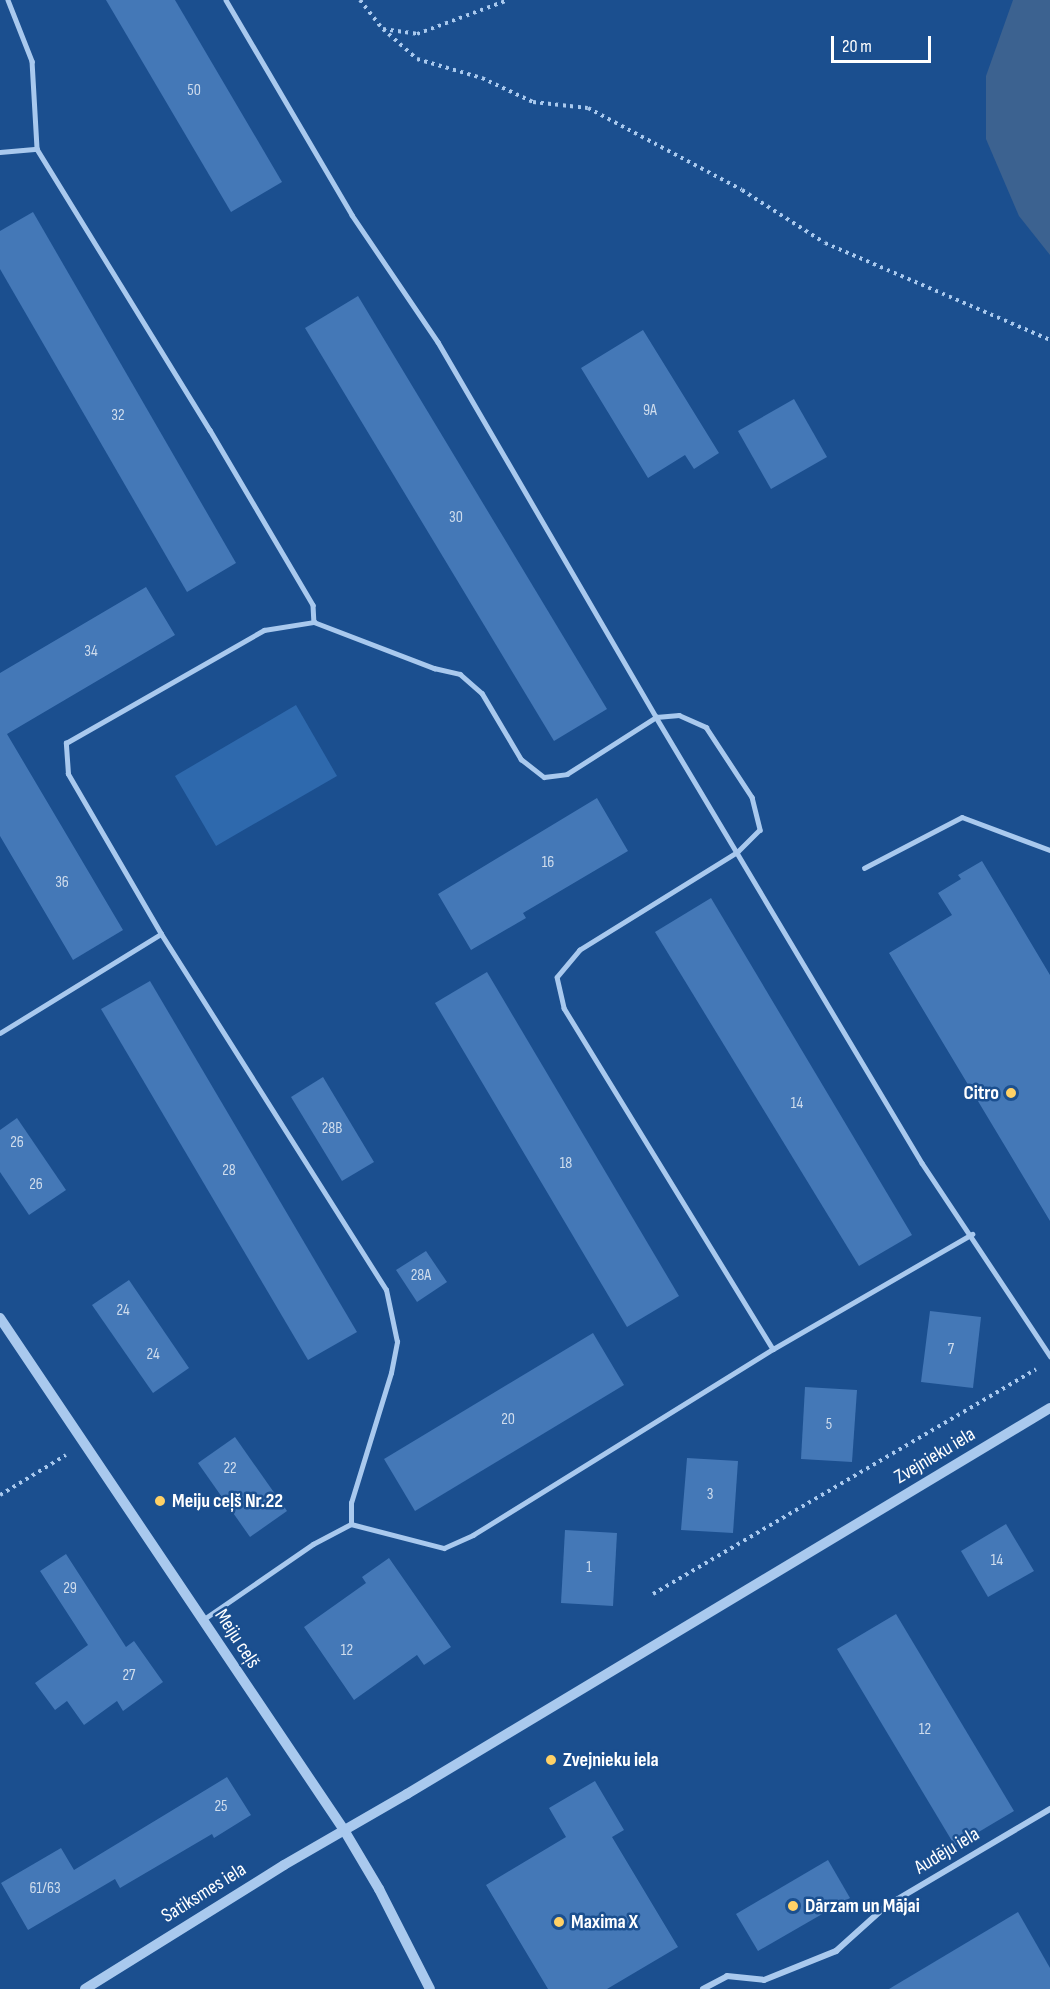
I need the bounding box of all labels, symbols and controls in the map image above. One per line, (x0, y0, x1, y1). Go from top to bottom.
scale bar (834, 24, 934, 62)
text: 20 m (842, 36, 872, 57)
house number: 50 (187, 81, 201, 101)
house number: 9A (643, 401, 657, 421)
house number: 32 (111, 406, 125, 426)
house number: 30 (449, 508, 463, 528)
house number: 34 (84, 642, 98, 662)
house number: 16 (542, 853, 554, 873)
house number: 36 (55, 873, 69, 893)
place label: Citro (963, 1081, 999, 1105)
marker: Citro (1004, 1086, 1018, 1100)
house number: 14 (791, 1094, 803, 1114)
house number: 28B (322, 1119, 342, 1139)
house number: 26 (10, 1133, 24, 1153)
house number: 18 (560, 1154, 572, 1174)
house number: 28 (222, 1161, 236, 1181)
house number: 26 (29, 1175, 43, 1195)
house number: 28A (411, 1266, 431, 1286)
house number: 24 (116, 1301, 130, 1321)
house number: 7 (948, 1340, 954, 1360)
house number: 24 (146, 1345, 160, 1365)
house number: 20 (501, 1410, 515, 1430)
house number: 5 (826, 1415, 832, 1435)
street label: Zvejnieku iela (890, 1423, 980, 1489)
house number: 22 (223, 1459, 237, 1479)
house number: 3 (707, 1485, 713, 1505)
place label: Meiju ceļš Nr.22 (172, 1489, 283, 1513)
marker: Meiju ceļš Nr.22 (153, 1494, 167, 1508)
house number: 14 (991, 1551, 1003, 1571)
house number: 1 (586, 1558, 592, 1578)
house number: 29 (63, 1579, 77, 1599)
street label: Meiju ceļš (209, 1605, 265, 1673)
house number: 12 (341, 1641, 353, 1661)
house number: 27 (122, 1666, 136, 1686)
house number: 12 (919, 1720, 931, 1740)
place label: Zvejnieku iela (563, 1748, 659, 1772)
marker: Zvejnieku iela (544, 1753, 558, 1767)
house number: 25 (214, 1797, 228, 1817)
street label: Audēju iela (910, 1822, 984, 1880)
street label: Satiksmes iela (157, 1858, 251, 1928)
house number: 61/63 (29, 1879, 61, 1899)
place label: Dārzam un Mājai (805, 1894, 920, 1918)
marker: Dārzam un Mājai (786, 1899, 800, 1913)
place label: Maxima X (571, 1910, 638, 1934)
marker: Maxima X (552, 1915, 566, 1929)

